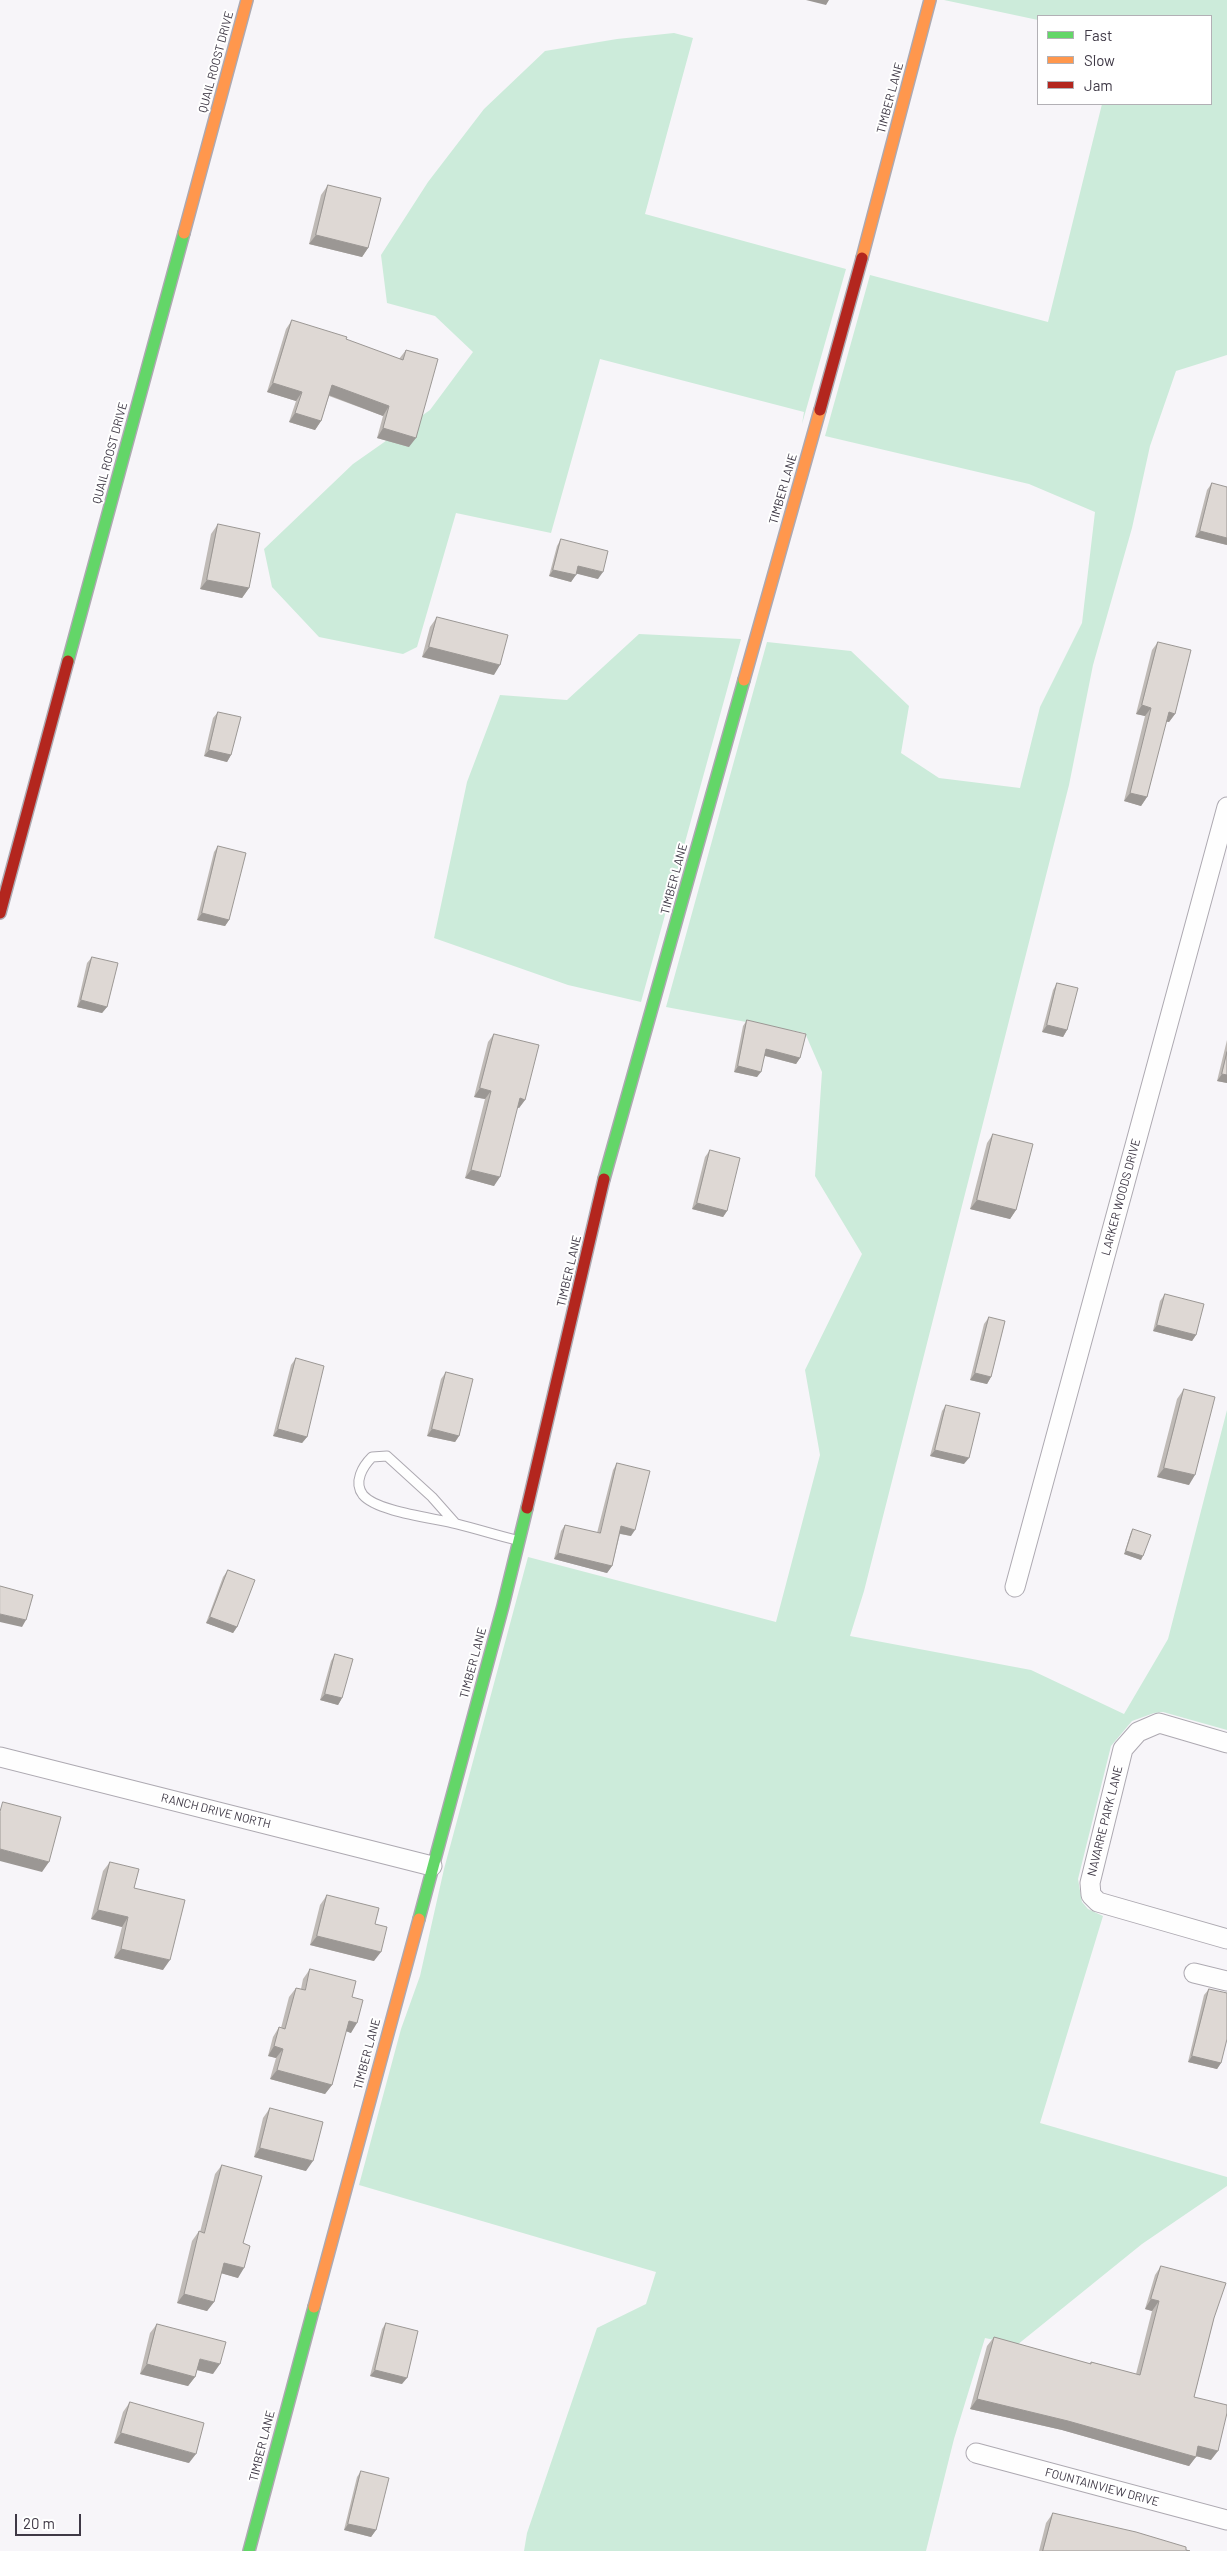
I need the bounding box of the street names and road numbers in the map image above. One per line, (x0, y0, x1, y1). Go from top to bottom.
street label: QUAIL ROOST DRIVE (196, 10, 236, 114)
street label: TIMBER LANE (874, 61, 906, 135)
street label: QUAIL ROOST DRIVE (90, 401, 130, 505)
street label: TIMBER LANE (766, 452, 800, 526)
street label: TIMBER LANE (658, 842, 690, 916)
street label: LARKER WOODS DRIVE (1098, 1137, 1144, 1257)
street label: TIMBER LANE (554, 1234, 584, 1308)
street label: TIMBER LANE (457, 1626, 489, 1700)
street label: NAVARRE PARK LANE (1084, 1764, 1126, 1878)
street label: RANCH DRIVE NORTH (160, 1790, 272, 1832)
street label: TIMBER LANE (351, 2017, 383, 2091)
street label: TIMBER LANE (246, 2409, 278, 2483)
street label: FOUNTAINVIEW DRIVE (1043, 2465, 1161, 2509)

